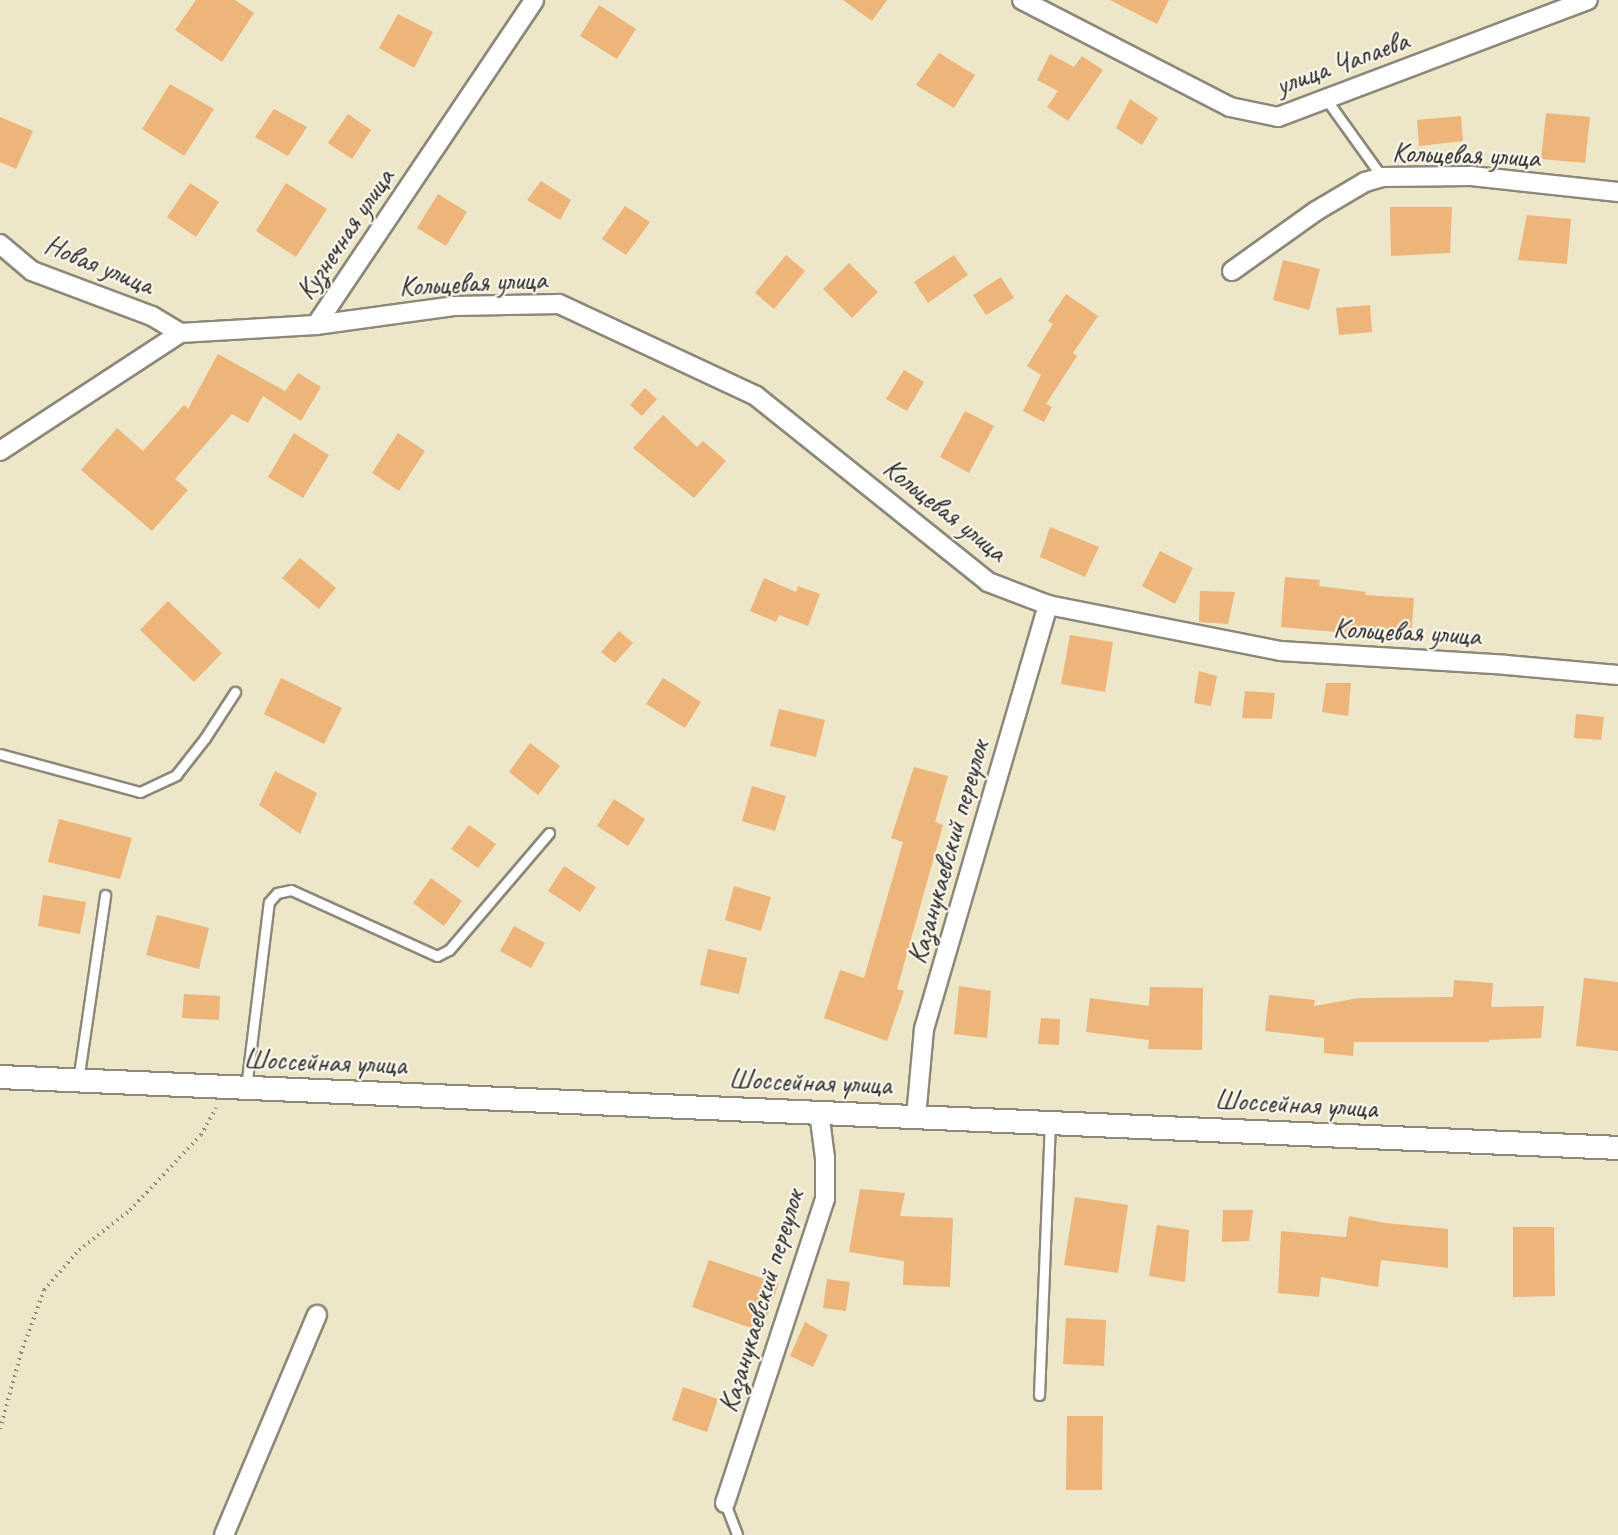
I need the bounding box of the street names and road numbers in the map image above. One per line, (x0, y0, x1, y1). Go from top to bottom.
street label: улица Чапаева (1271, 23, 1413, 103)
street label: Кольцевая улица (1390, 136, 1542, 174)
street label: Кузнечная улица (288, 161, 402, 307)
street label: Новая улица (39, 228, 159, 302)
street label: Кольцевая улица (397, 262, 549, 304)
street label: Кольцевая улица (875, 450, 1015, 570)
street label: Кольцевая улица (1331, 611, 1483, 653)
street label: Казанукаевский переулок (900, 736, 996, 968)
street label: Шоссейная улица (241, 1042, 409, 1082)
street label: Шоссейная улица (726, 1062, 894, 1102)
street label: Шоссейная улица (1212, 1083, 1380, 1125)
street label: Казанукаевский переулок (711, 1186, 811, 1416)

